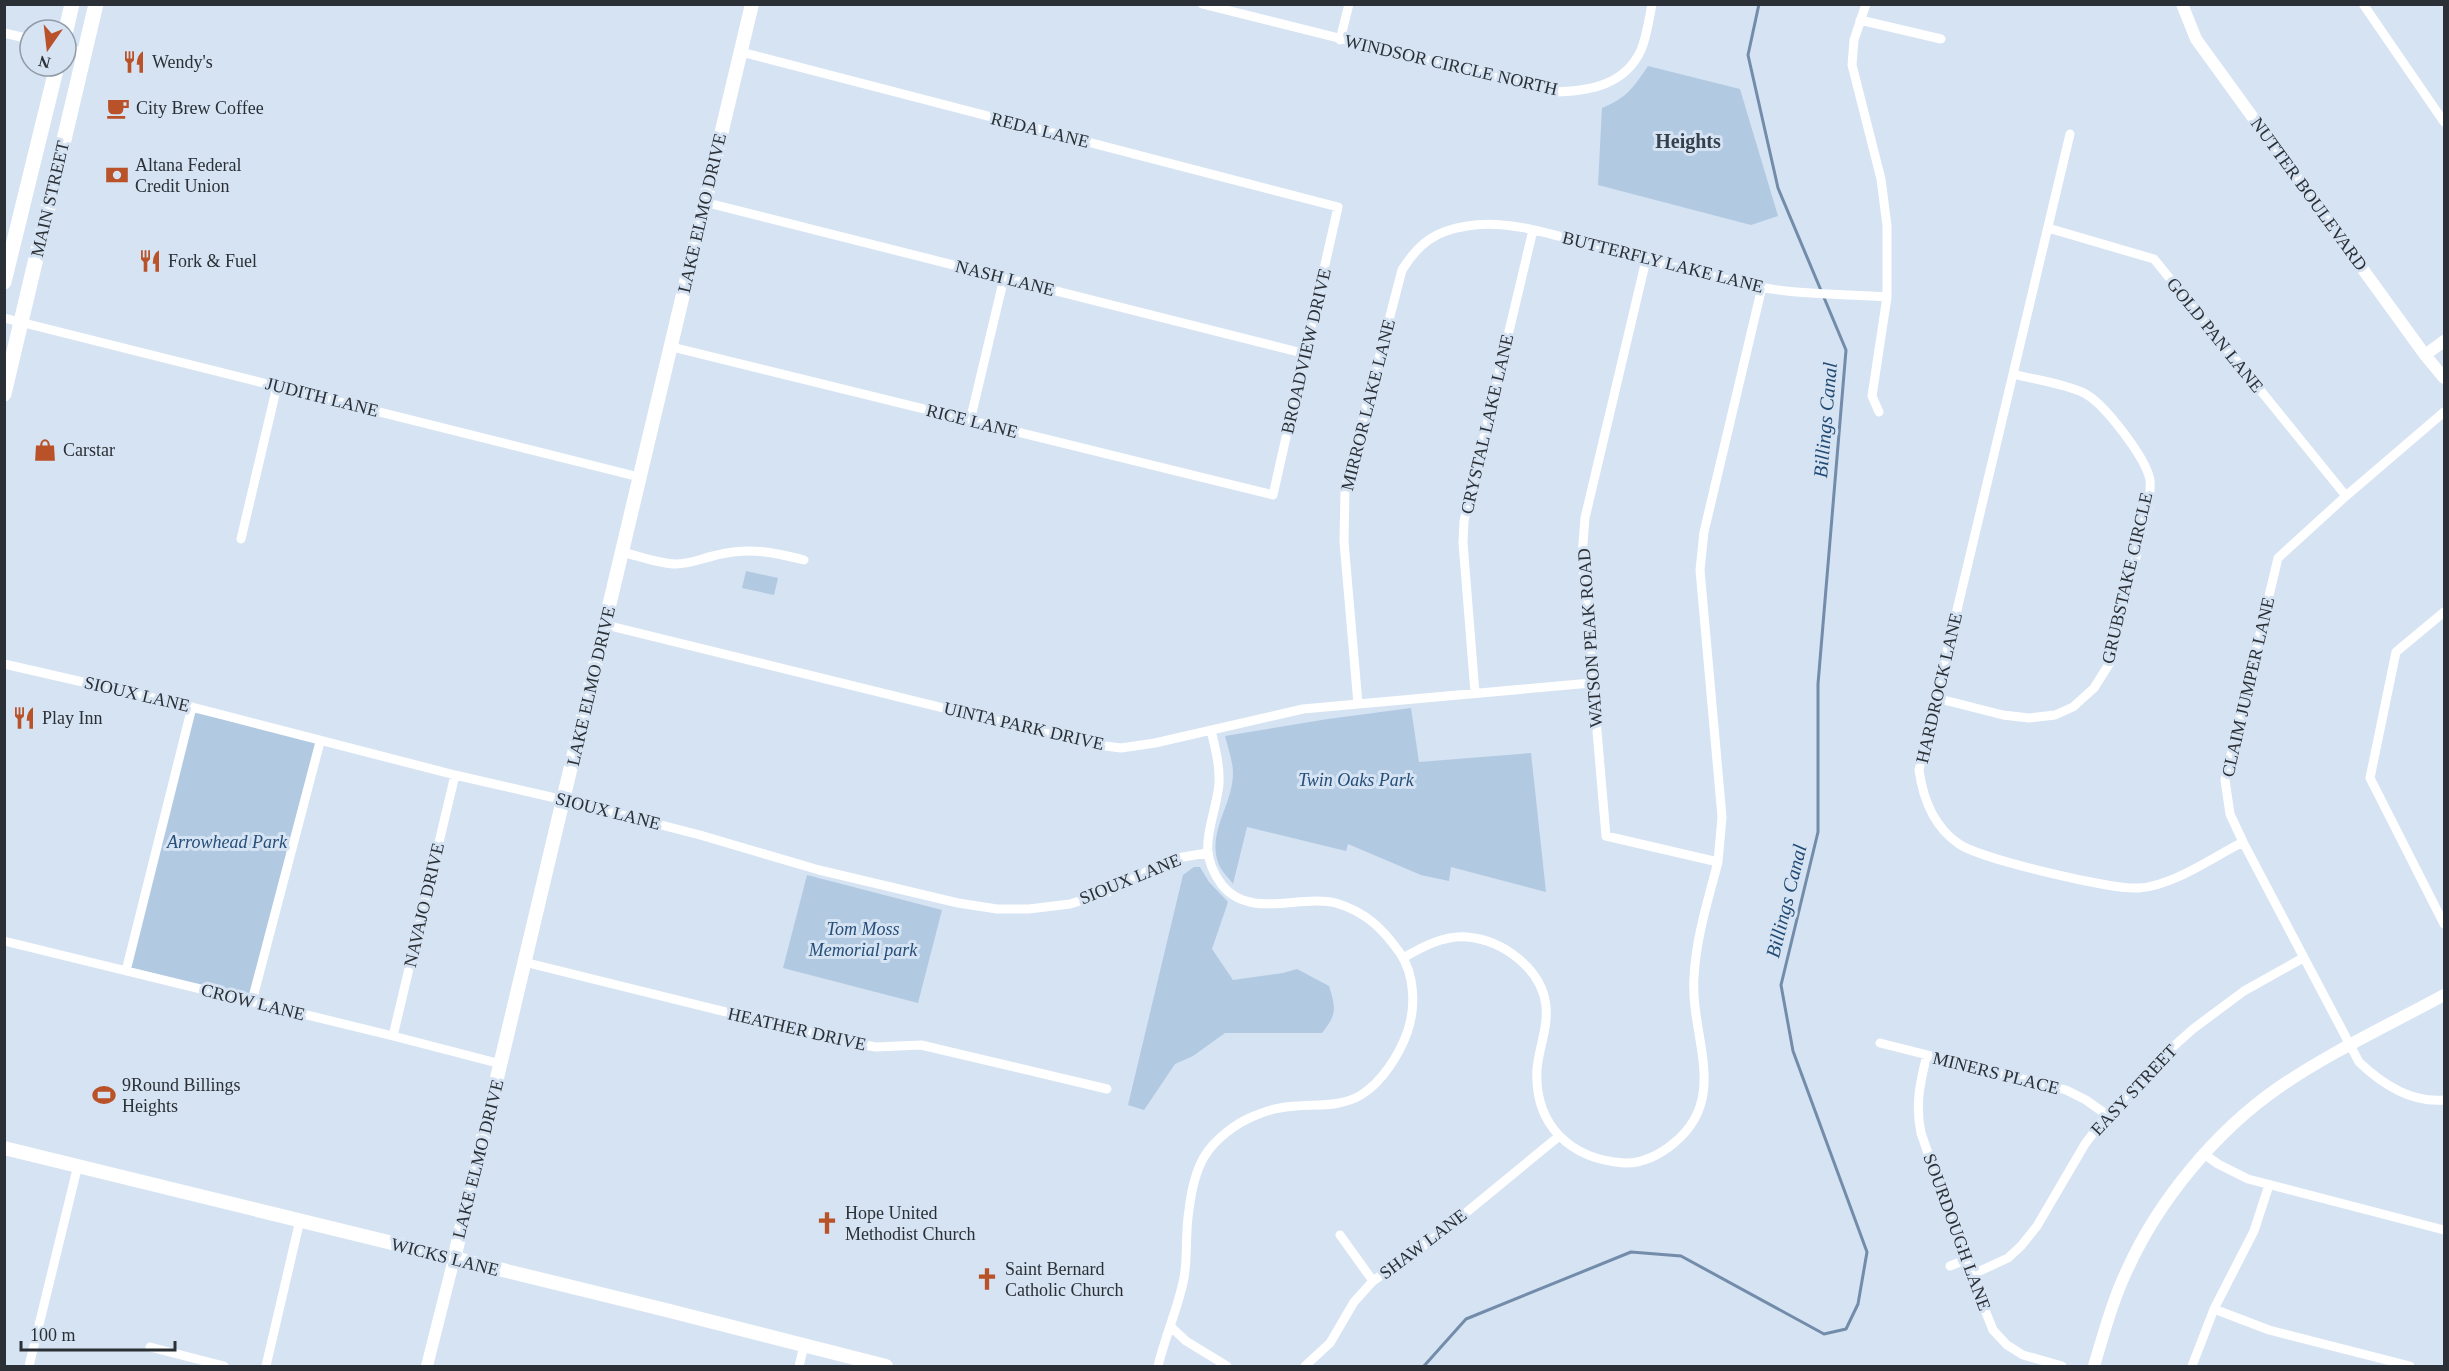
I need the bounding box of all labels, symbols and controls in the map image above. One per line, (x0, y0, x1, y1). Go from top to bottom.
north arrow (18, 18, 78, 78)
street label: WINDSOR CIRCLE NORTH (1343, 31, 1559, 99)
restaurant icon: Wendy's (121, 49, 147, 75)
text: N (36, 52, 52, 72)
place label: Wendy's (152, 52, 213, 72)
cafe icon: City Brew Coffee (105, 95, 131, 121)
place label: City Brew Coffee (136, 98, 264, 118)
street label: REDA LANE (989, 108, 1091, 152)
street label: NUTTER BOULEVARD (2247, 114, 2371, 274)
district label: Heights (1655, 130, 1721, 153)
street label: LAKE ELMO DRIVE (674, 131, 730, 295)
street label: MAIN STREET (27, 139, 73, 259)
place label: Altana Federal Credit Union (135, 155, 241, 196)
bank icon: Altana Federal Credit Union (104, 162, 130, 188)
street label: BUTTERFLY LAKE LANE (1560, 227, 1766, 297)
restaurant icon: Fork & Fuel (137, 248, 163, 274)
place label: Fork & Fuel (168, 251, 257, 271)
street label: NASH LANE (953, 256, 1057, 300)
street label: BROADVIEW DRIVE (1277, 266, 1335, 436)
street label: GOLD PAN LANE (2163, 274, 2267, 396)
street label: MIRROR LAKE LANE (1337, 317, 1399, 493)
street label: CRYSTAL LAKE LANE (1457, 332, 1517, 516)
water label: Billings Canal (1809, 361, 1842, 479)
street label: JUDITH LANE (264, 373, 380, 421)
street label: RICE LANE (924, 400, 1020, 442)
shop icon: Carstar (32, 437, 58, 463)
place label: Carstar (63, 440, 115, 460)
street label: GRUBSTAKE CIRCLE (2098, 490, 2156, 666)
street label: WATSON PEAK ROAD (1574, 548, 1606, 728)
street label: CLAIM JUMPER LANE (2218, 595, 2278, 779)
street label: LAKE ELMO DRIVE (563, 604, 619, 768)
street label: HARDROCK LANE (1912, 611, 1966, 765)
street label: SIOUX LANE (82, 672, 192, 716)
street label: UINTA PARK DRIVE (942, 698, 1106, 754)
restaurant icon: Play Inn (11, 705, 37, 731)
place label: Play Inn (42, 708, 103, 728)
park label: Twin Oaks Park (1298, 770, 1415, 790)
street label: SIOUX LANE (553, 788, 663, 834)
park label: Arrowhead Park (166, 832, 288, 852)
street label: NAVAJO DRIVE (400, 841, 448, 969)
water label: Billings Canal (1761, 842, 1812, 960)
street label: SIOUX LANE (1076, 850, 1184, 908)
park label: Tom Moss Memorial park (808, 919, 918, 960)
street label: CROW LANE (199, 979, 307, 1025)
street label: HEATHER DRIVE (726, 1003, 868, 1055)
street label: EASY STREET (2087, 1040, 2181, 1140)
street label: MINERS PLACE (1931, 1048, 2061, 1098)
place label: 9Round Billings Heights (122, 1075, 241, 1116)
street label: LAKE ELMO DRIVE (449, 1078, 507, 1240)
sports icon: 9Round Billings Heights (91, 1082, 117, 1108)
street label: SOURDOUGH LANE (1919, 1151, 1995, 1313)
place label: Hope United Methodist Church (845, 1203, 976, 1244)
street label: SHAW LANE (1376, 1205, 1470, 1283)
church icon: Hope United Methodist Church (814, 1210, 840, 1236)
street label: WICKS LANE (389, 1234, 501, 1280)
place label: Saint Bernard Catholic Church (1005, 1259, 1123, 1300)
church icon: Saint Bernard Catholic Church (974, 1266, 1000, 1292)
scale bar (21, 1314, 176, 1352)
text: 100 m (30, 1325, 76, 1345)

